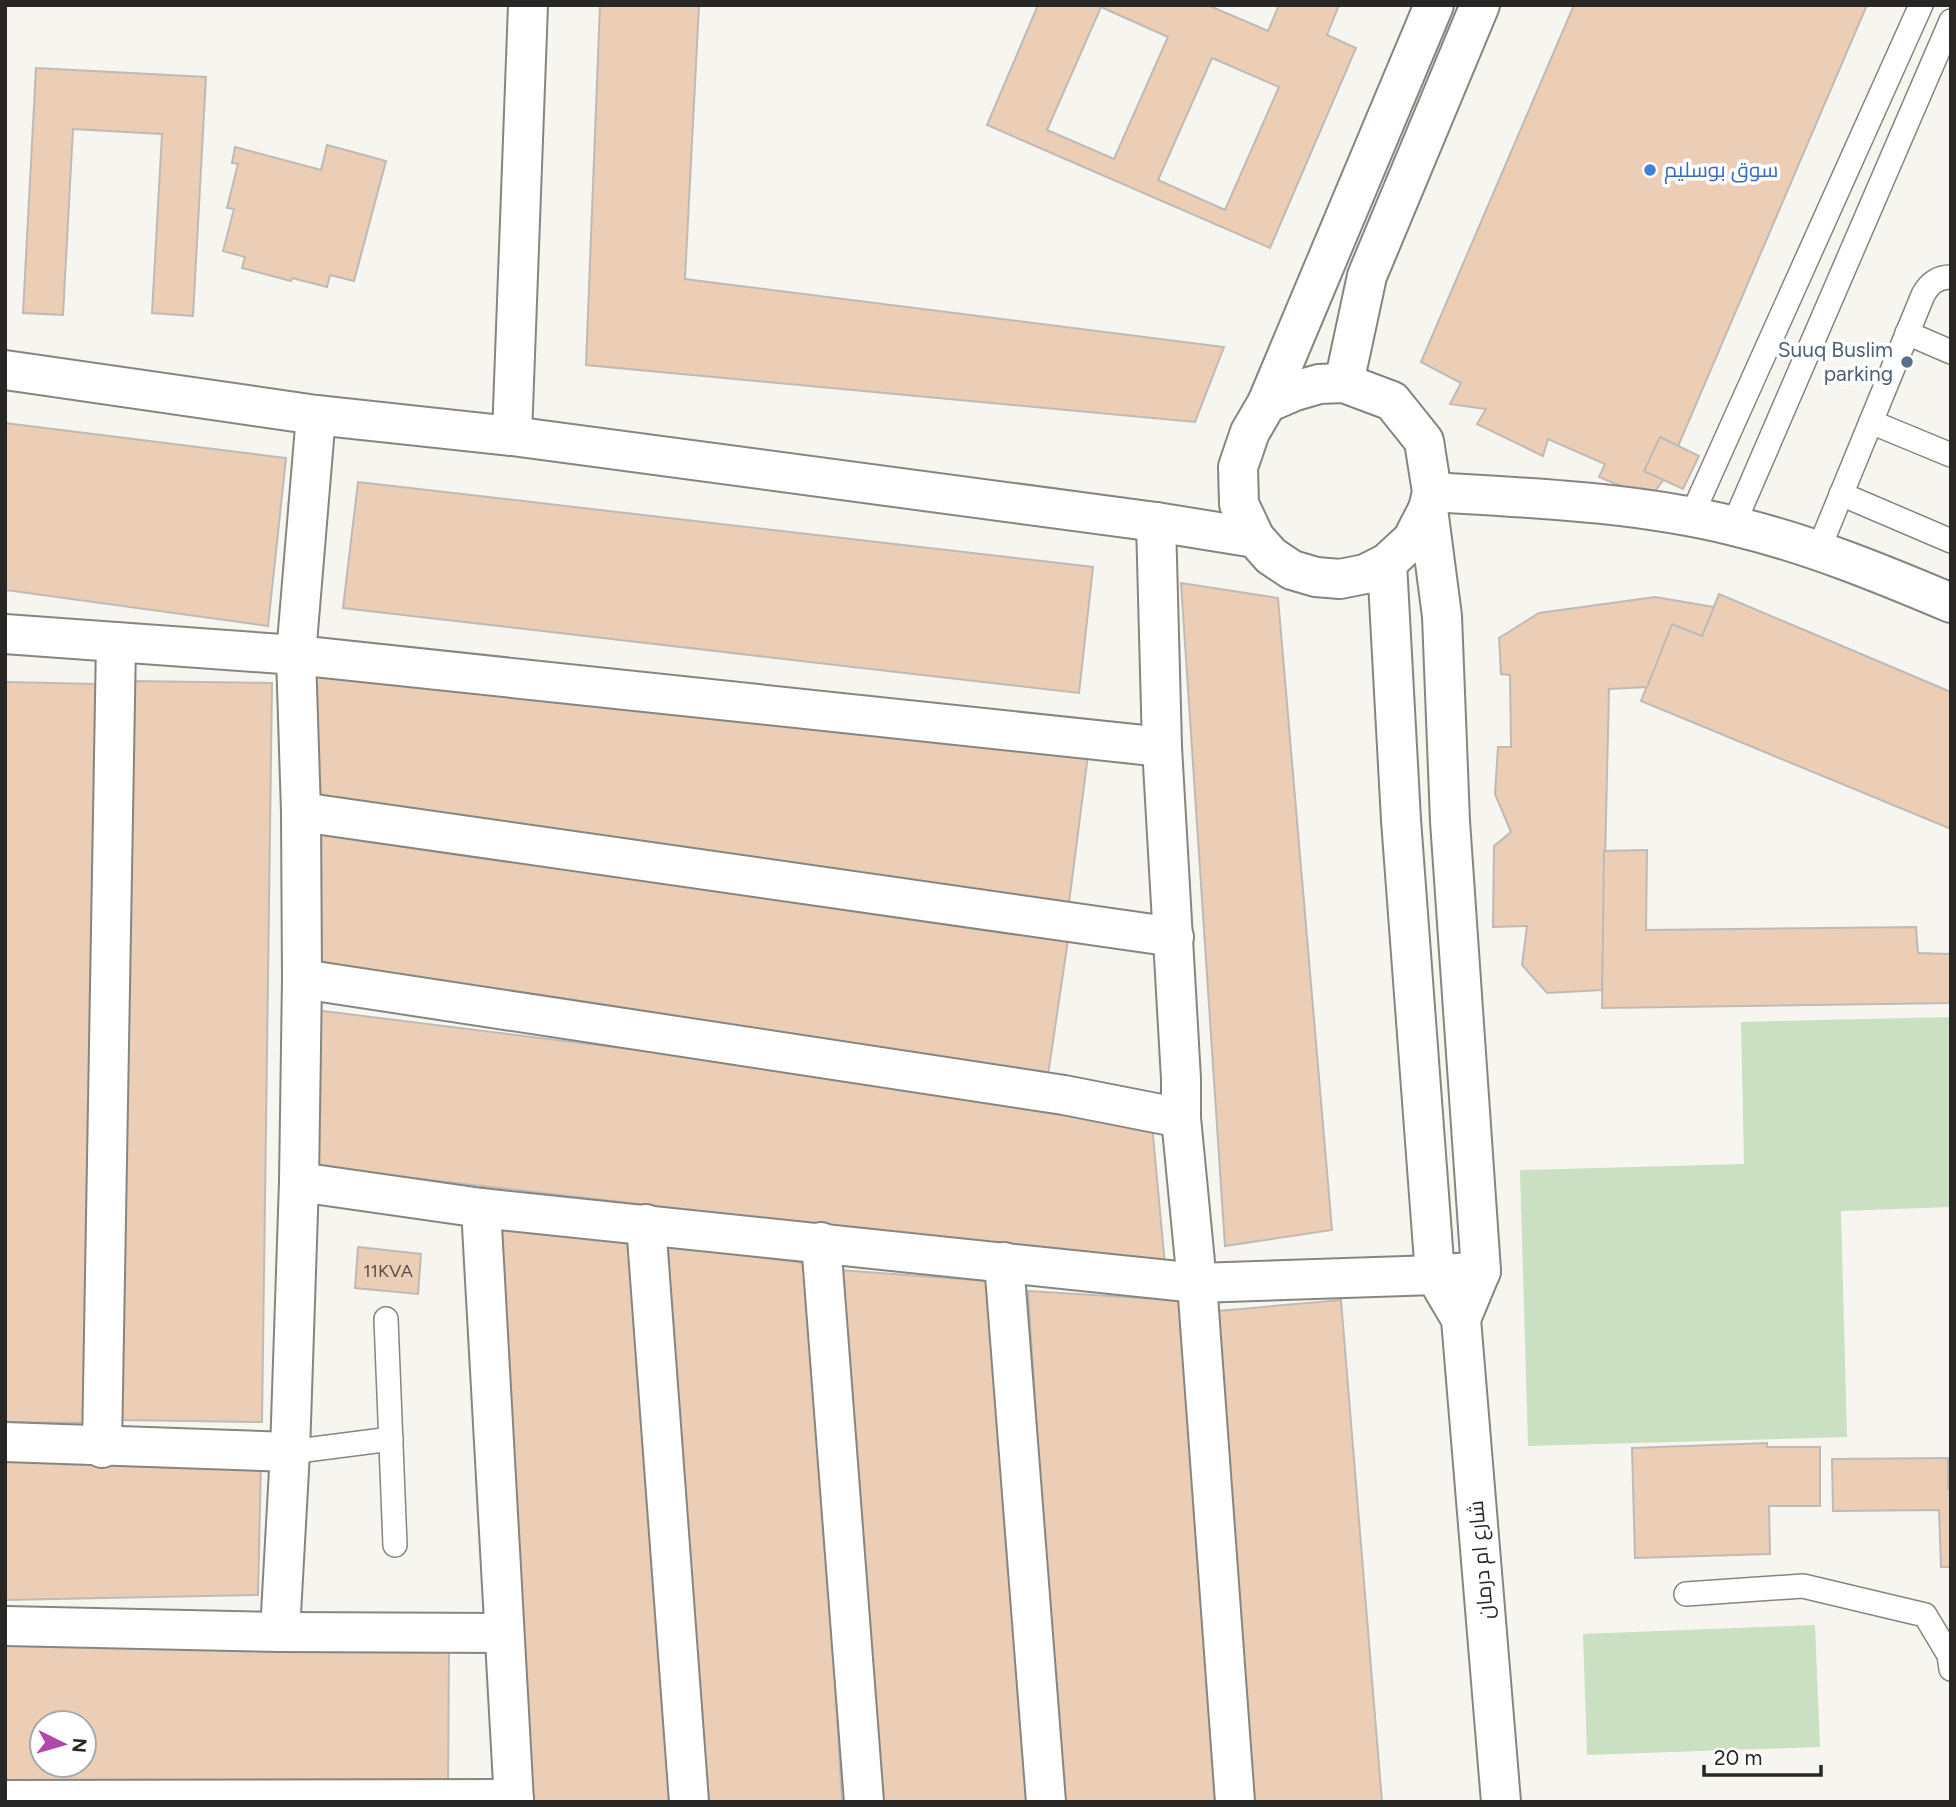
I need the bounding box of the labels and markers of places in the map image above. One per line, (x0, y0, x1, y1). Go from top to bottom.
place label: سوق بوسليم (1664, 157, 1778, 184)
marker: سوق بوسليم (1642, 162, 1658, 178)
place label: Suuq Buslim parking (1778, 337, 1893, 386)
marker: Suuq Buslim parking (1899, 354, 1915, 370)

